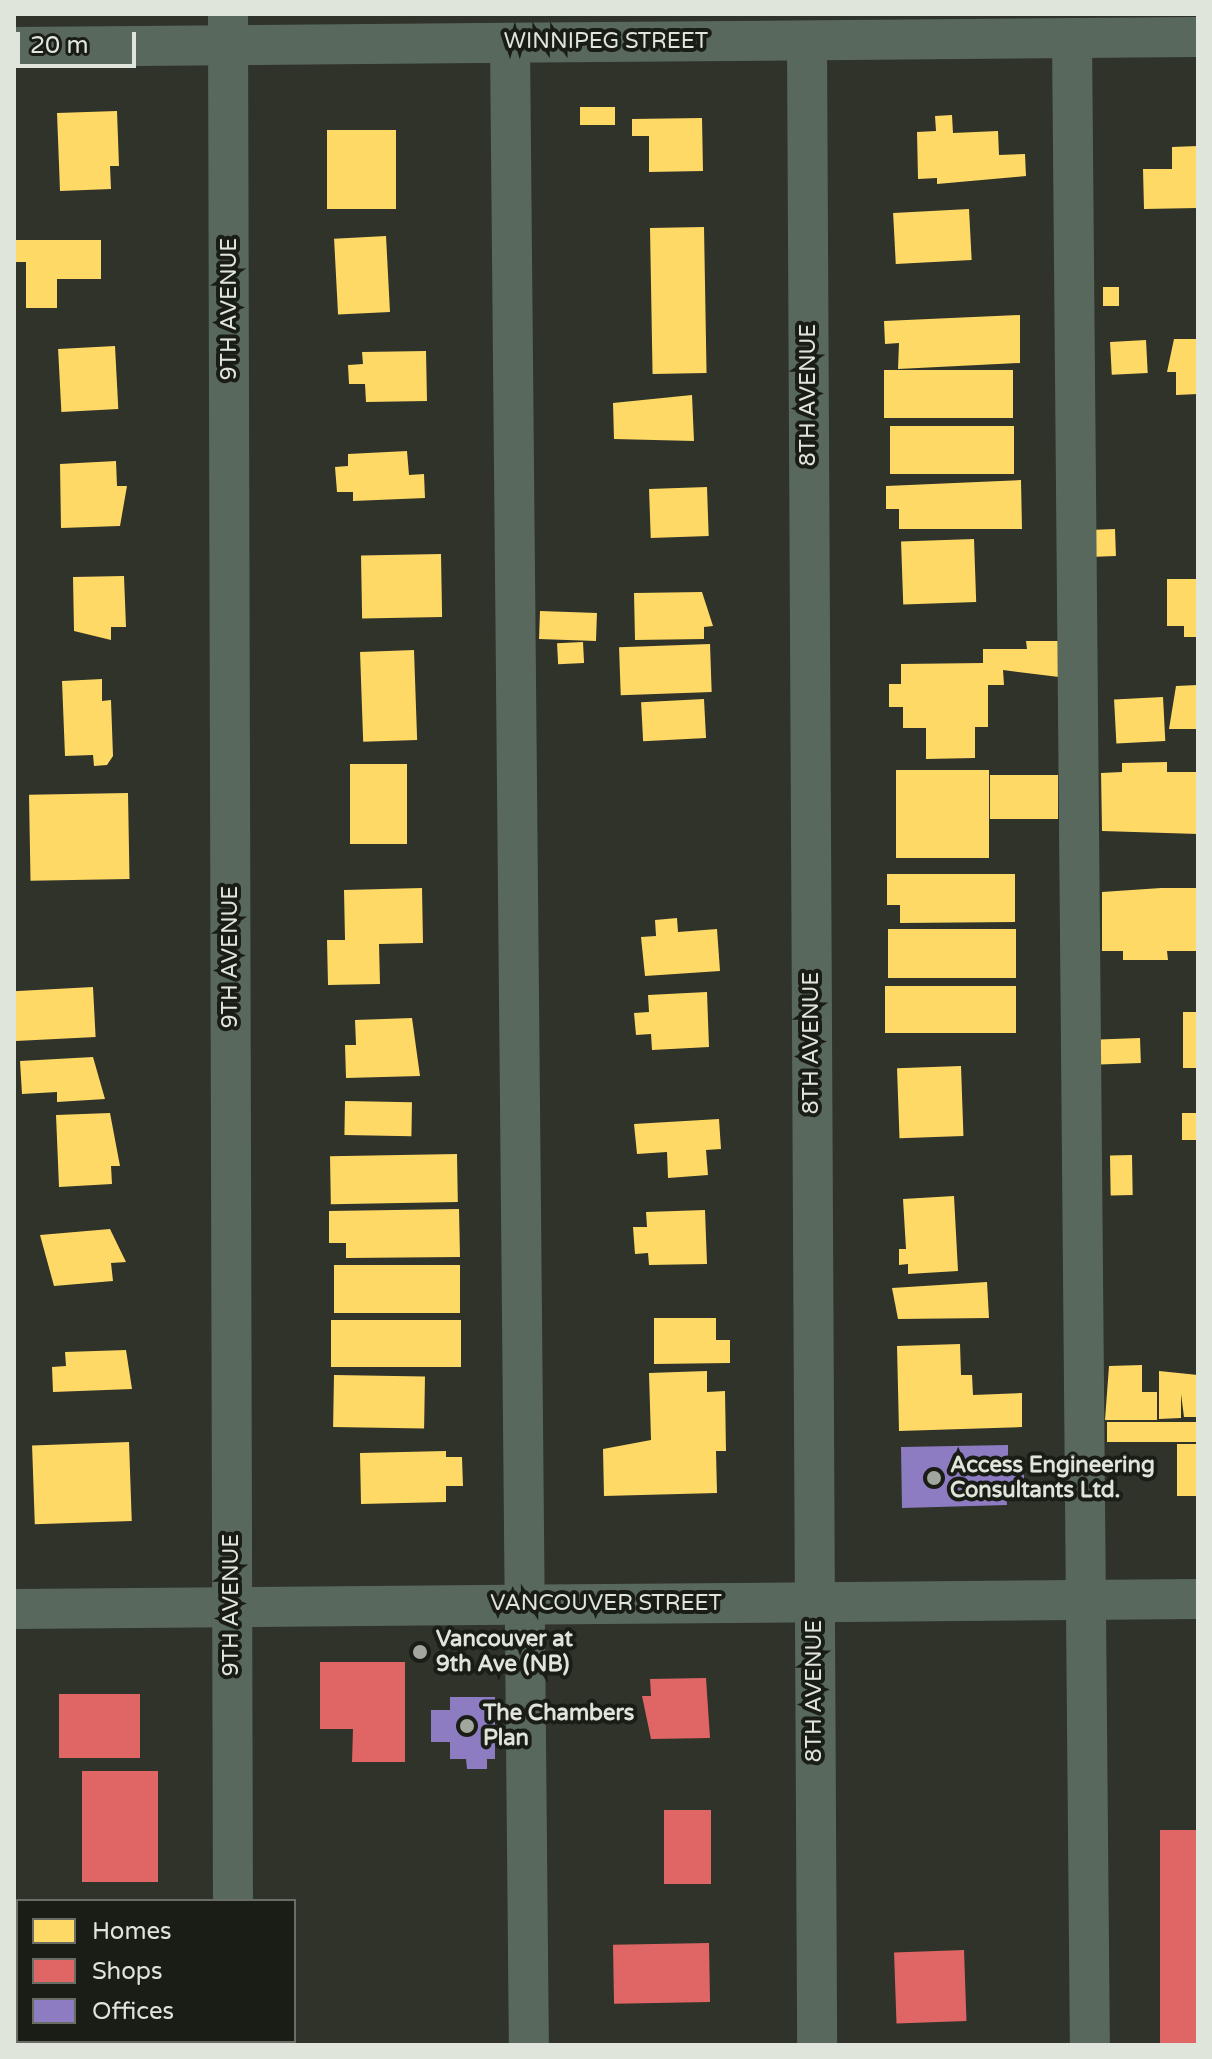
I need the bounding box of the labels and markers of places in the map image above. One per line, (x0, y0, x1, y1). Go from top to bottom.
place label: Access Engineering Consultants Ltd. (950, 1452, 1155, 1504)
marker: Access Engineering Consultants Ltd. (925, 1469, 943, 1487)
place label: Vancouver at 9th Ave (NB) (436, 1626, 573, 1678)
marker: Vancouver at 9th Ave (NB) (411, 1643, 429, 1661)
place label: The Chambers Plan (483, 1700, 634, 1752)
marker: The Chambers Plan (458, 1717, 476, 1735)

